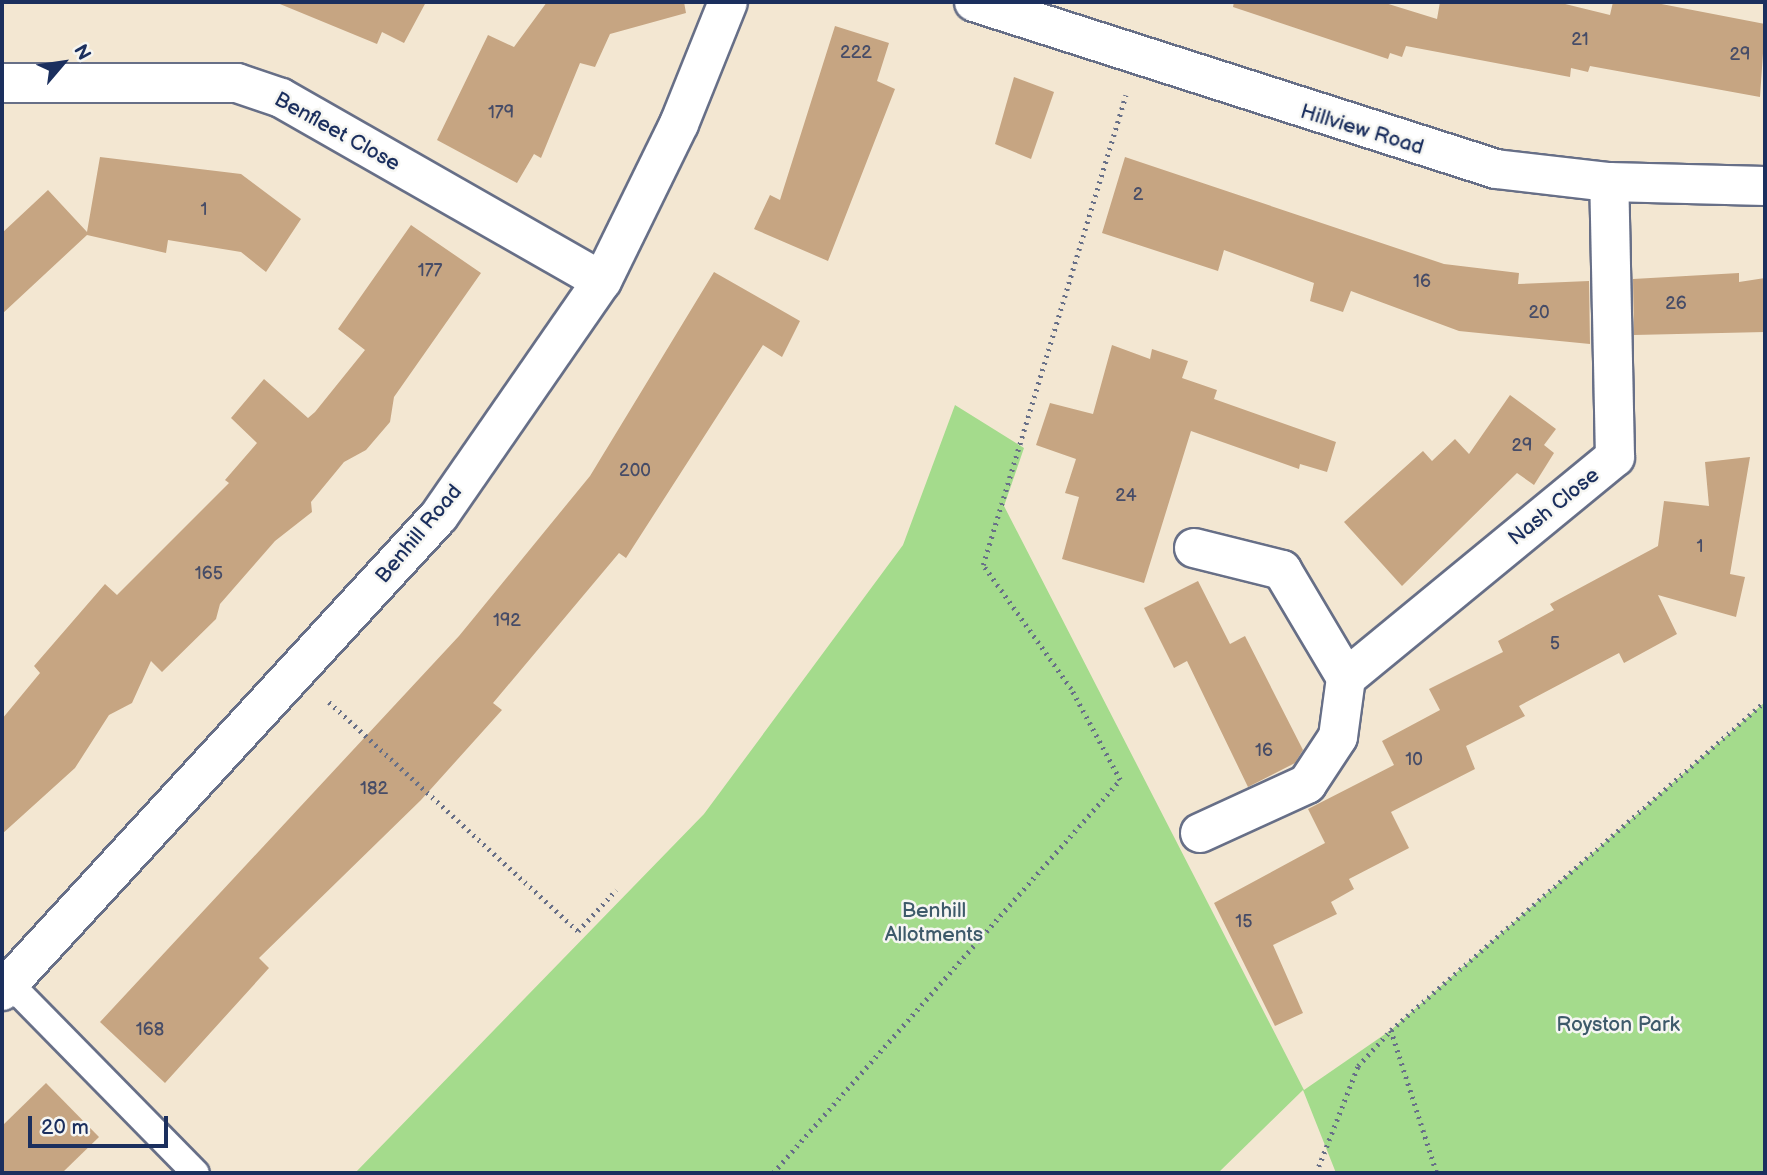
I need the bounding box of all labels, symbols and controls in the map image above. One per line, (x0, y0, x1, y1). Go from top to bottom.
north arrow (28, 28, 98, 98)
house number: 21 (1571, 29, 1589, 51)
text: N (68, 41, 95, 64)
house number: 222 (840, 42, 872, 64)
house number: 29 (1729, 44, 1751, 66)
street label: Benfleet Close (270, 87, 404, 177)
street label: Hillview Road (1297, 99, 1427, 161)
house number: 179 (488, 102, 514, 124)
house number: 2 (1133, 184, 1143, 206)
house number: 1 (201, 199, 207, 221)
house number: 177 (418, 260, 442, 282)
house number: 16 (1413, 271, 1431, 293)
house number: 26 (1665, 293, 1687, 315)
house number: 20 (1528, 302, 1550, 324)
house number: 29 (1511, 435, 1533, 457)
house number: 200 (619, 460, 651, 482)
street label: Nash Close (1503, 463, 1605, 551)
street label: Benhill Road (370, 480, 468, 588)
house number: 24 (1115, 485, 1137, 507)
house number: 1 (1697, 536, 1703, 558)
house number: 165 (195, 563, 223, 585)
house number: 192 (493, 610, 521, 632)
house number: 5 (1550, 633, 1560, 655)
house number: 16 (1255, 740, 1273, 762)
house number: 10 (1405, 749, 1423, 771)
house number: 182 (360, 778, 388, 800)
park label: Benhill Allotments (885, 898, 983, 948)
house number: 15 (1235, 911, 1253, 933)
park label: Royston Park (1556, 1012, 1680, 1038)
house number: 168 (136, 1019, 164, 1041)
scale bar (32, 1102, 172, 1146)
text: 20 m (41, 1115, 89, 1140)

